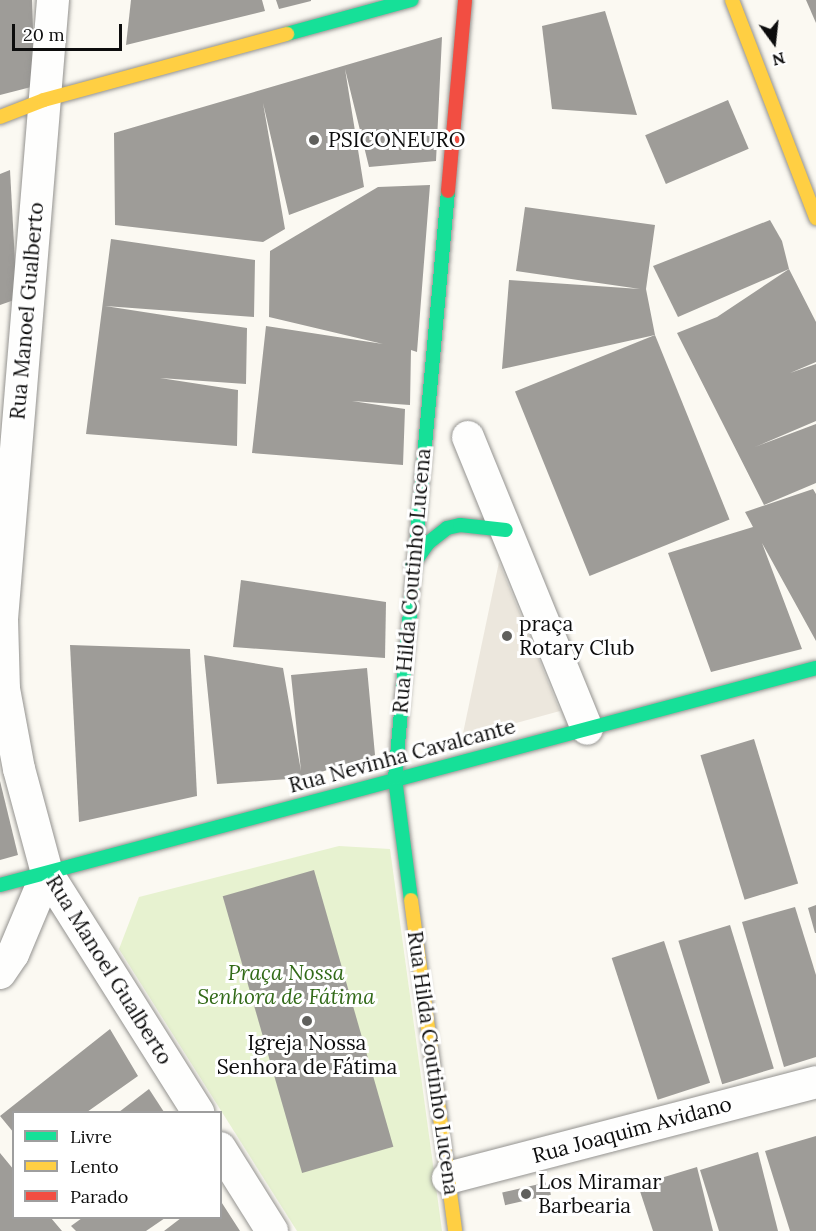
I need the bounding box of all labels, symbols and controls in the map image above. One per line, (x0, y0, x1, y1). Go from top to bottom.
scale bar (15, 12, 124, 50)
north arrow (744, 12, 804, 72)
text: 20 m (23, 23, 65, 46)
text: N (770, 48, 787, 71)
place label: PSICONEURO (328, 127, 465, 153)
marker: PSICONEURO (305, 131, 323, 149)
street label: Rua Manoel Gualberto (5, 201, 49, 421)
street label: Rua Hilda Coutinho Lucena (388, 447, 436, 715)
place label: praça Rotary Club (519, 611, 634, 661)
marker: praça Rotary Club (500, 629, 514, 643)
street label: Rua Nevinha Cavalcante (286, 714, 518, 798)
street label: Rua Manoel Gualberto (41, 871, 177, 1069)
street label: Rua Hilda Coutinho Lucena (402, 929, 464, 1197)
park label: Praça Nossa Senhora de Fátima (197, 960, 375, 1010)
marker: Igreja Nossa Senhora de Fátima (300, 1014, 314, 1028)
place label: Igreja Nossa Senhora de Fátima (217, 1030, 397, 1080)
street label: Rua Joaquim Avidano (530, 1091, 734, 1169)
legend (12, 1111, 222, 1219)
text: Livre (70, 1125, 112, 1148)
text: Lento (70, 1155, 118, 1178)
place label: Los Miramar Barbearia (538, 1169, 661, 1219)
text: Parado (70, 1185, 128, 1208)
marker: Los Miramar Barbearia (519, 1187, 533, 1201)

